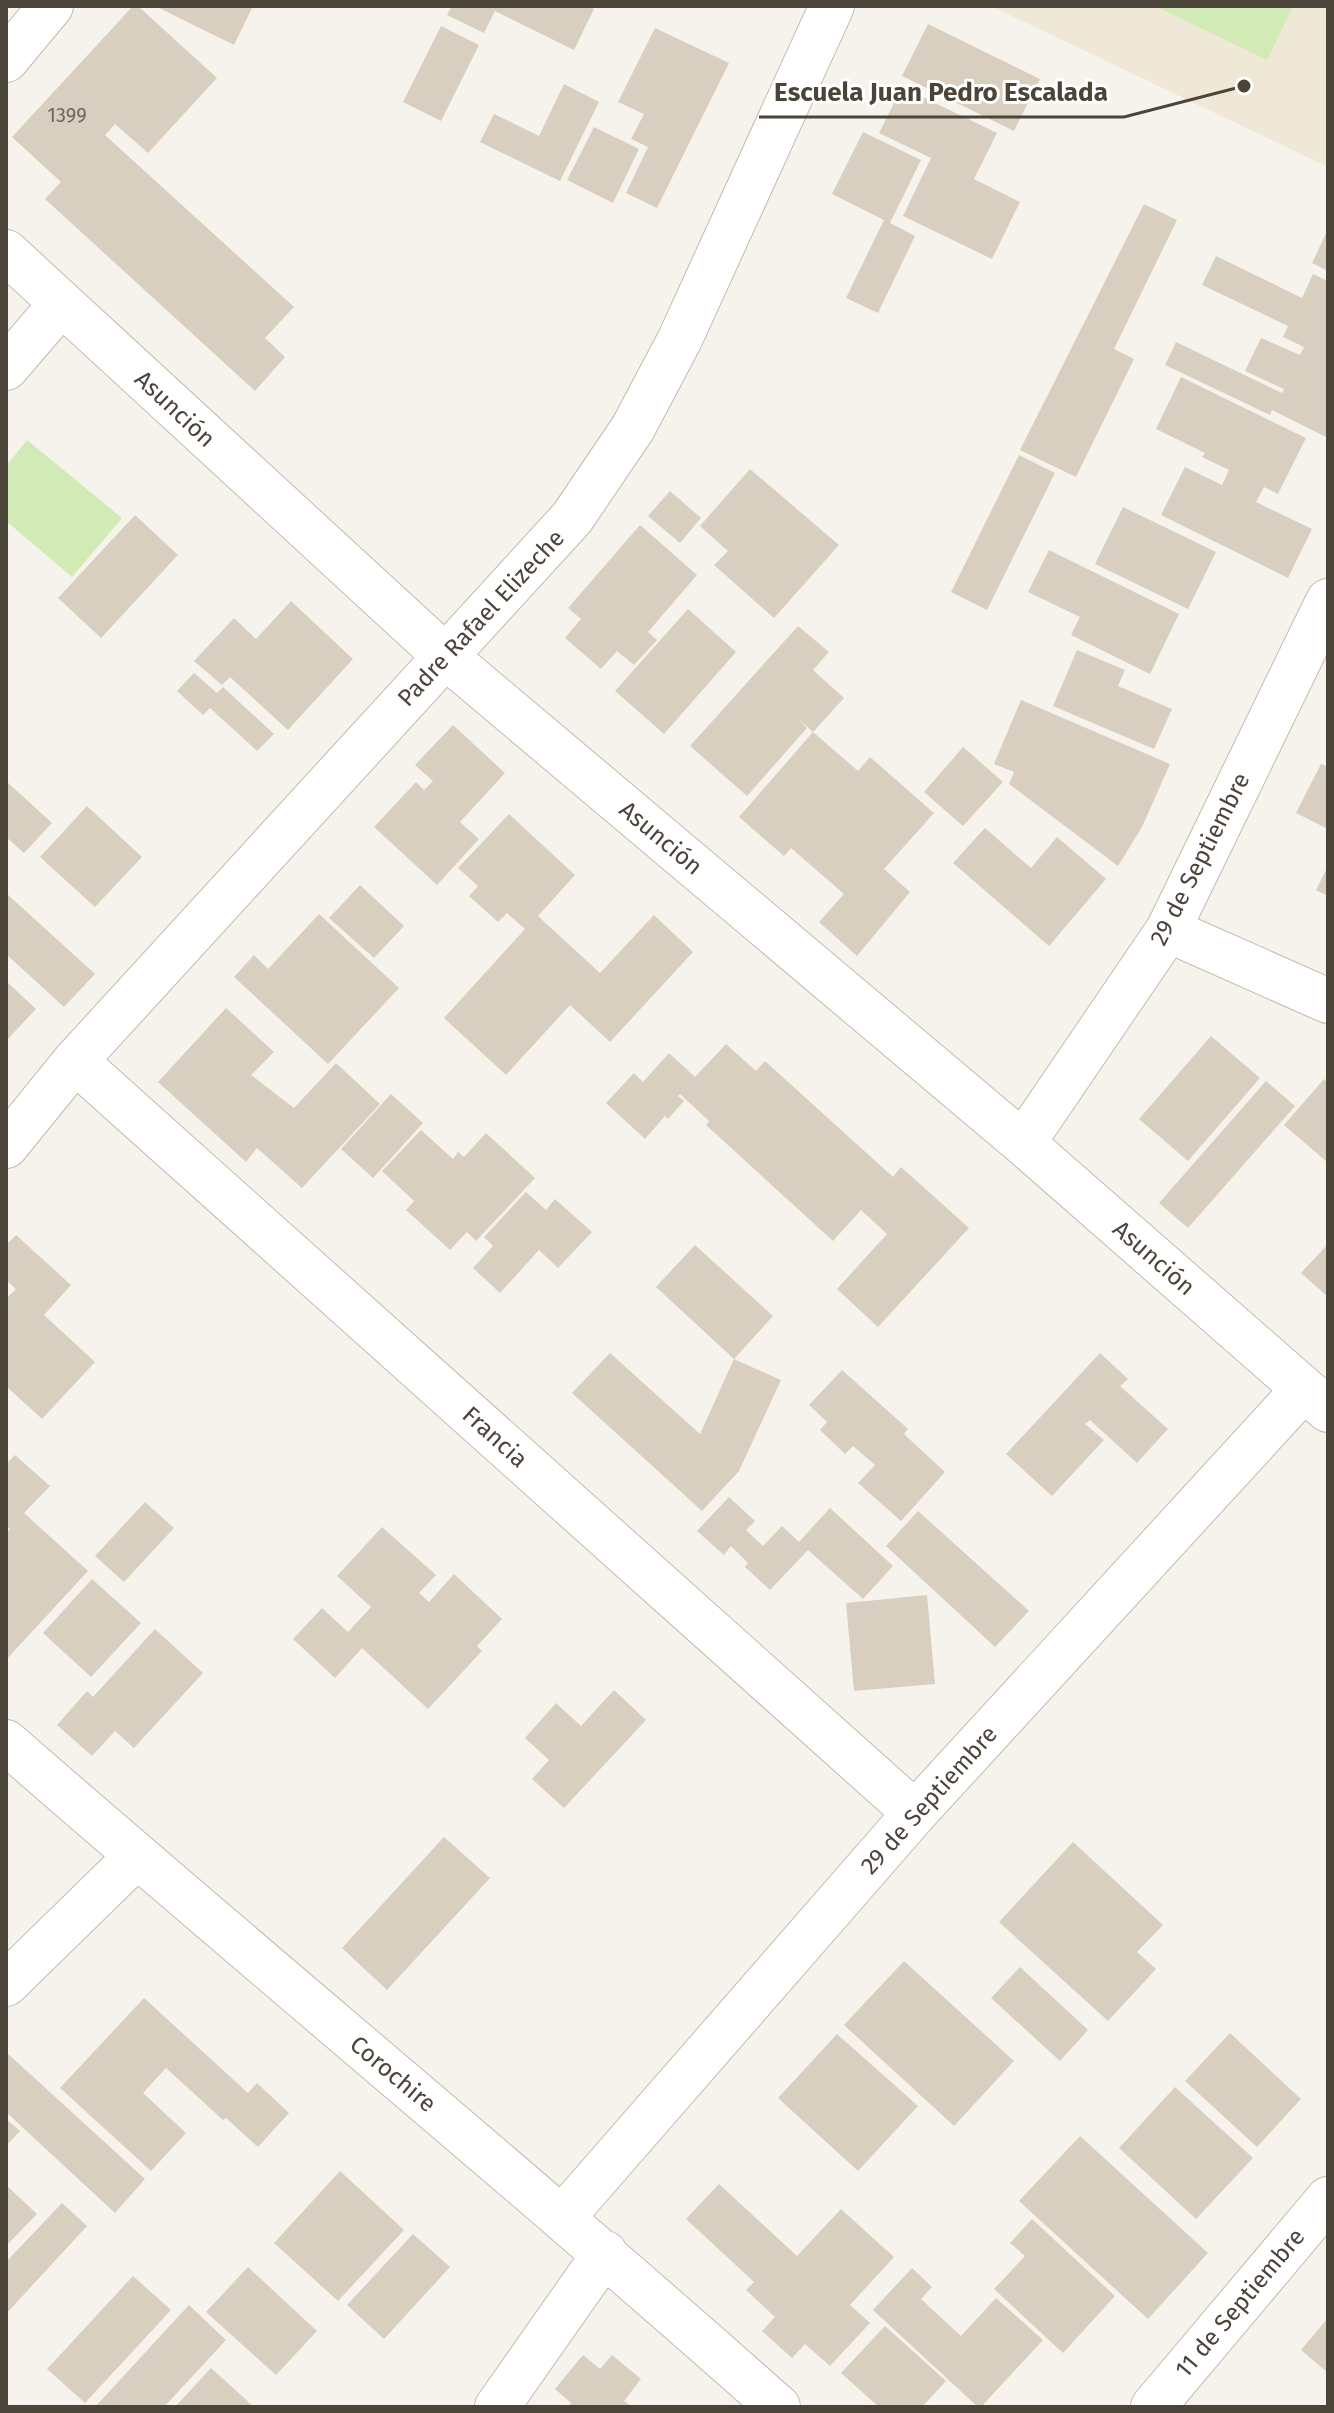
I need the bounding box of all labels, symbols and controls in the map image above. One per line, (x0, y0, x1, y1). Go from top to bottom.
callout: Escuela Juan Pedro Escalada (759, 67, 1124, 117)
text: Escuela Juan Pedro Escalada (774, 77, 1108, 108)
house number: 1399 (47, 103, 87, 127)
street label: Asunción (129, 365, 221, 453)
street label: Padre Rafael Elizeche (392, 524, 570, 712)
street label: 29 de Septiembre (1144, 768, 1256, 950)
street label: Asunción (614, 795, 708, 881)
street label: Asunción (1107, 1215, 1201, 1301)
street label: Francia (457, 1401, 533, 1473)
street label: 29 de Septiembre (855, 1720, 1003, 1880)
street label: Corochire (344, 2030, 442, 2118)
street label: 11 de Septiembre (1170, 2223, 1310, 2383)

